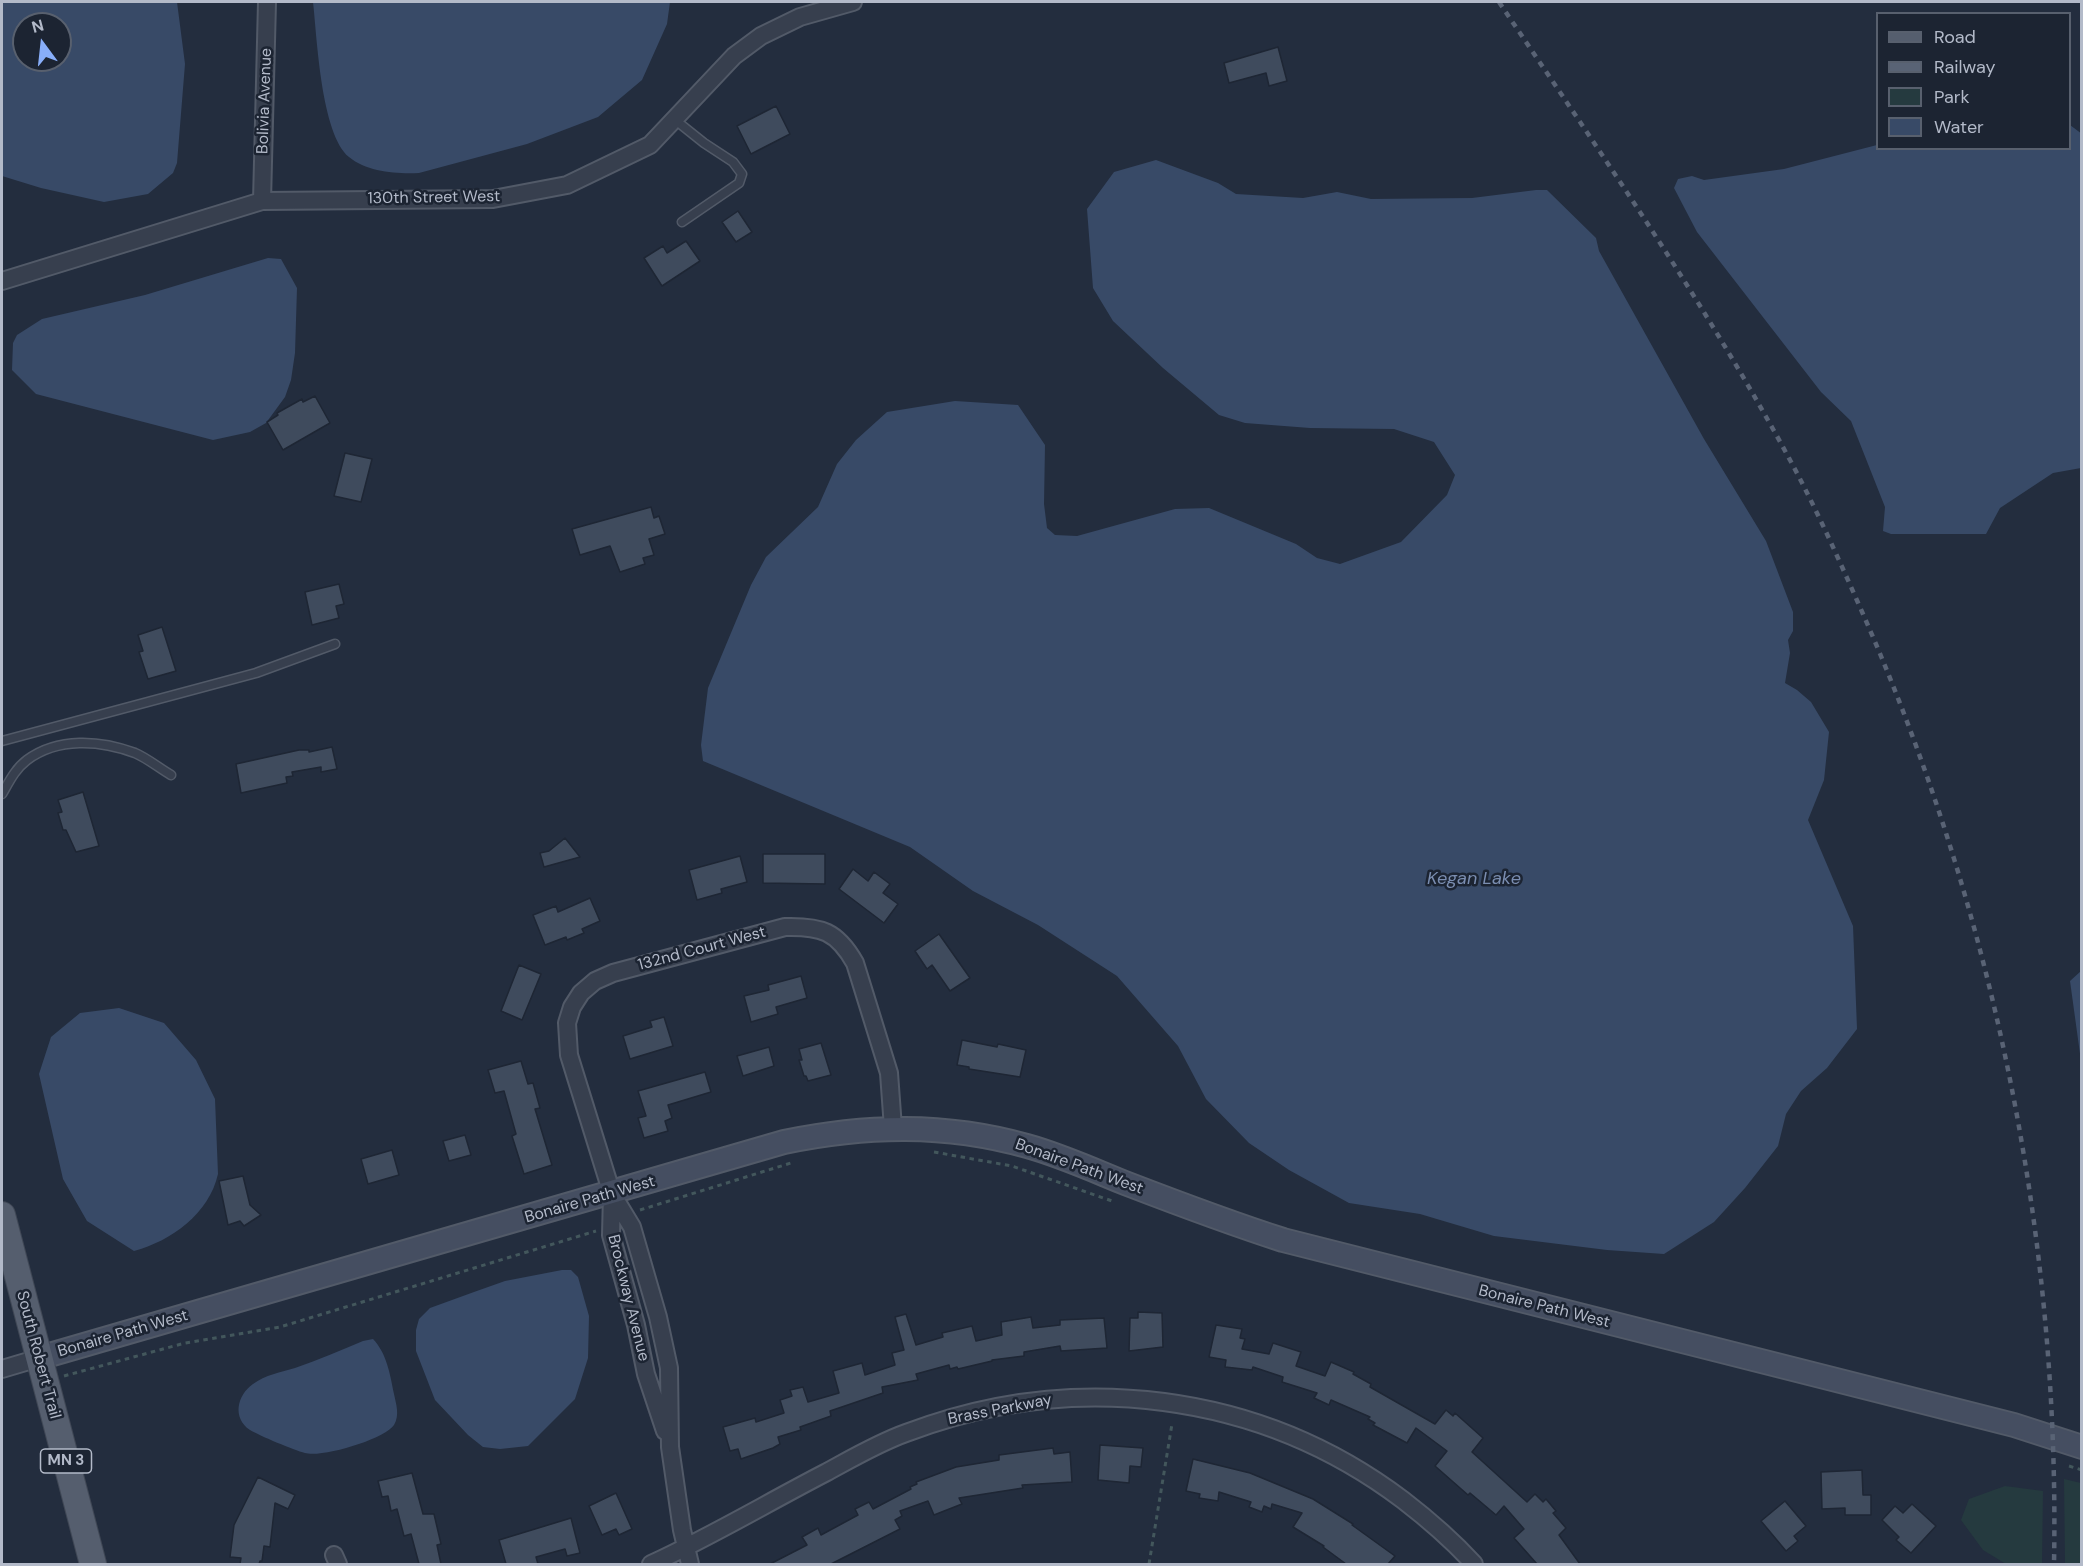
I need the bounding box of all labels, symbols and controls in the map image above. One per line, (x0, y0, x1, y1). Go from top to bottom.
north arrow (12, 12, 72, 72)
legend (1876, 12, 2071, 150)
text: N (29, 14, 46, 38)
text: Road (1934, 25, 1976, 49)
street label: Bolivia Avenue (254, 48, 276, 154)
text: Railway (1934, 55, 1996, 79)
text: Park (1934, 85, 1970, 109)
text: Water (1934, 115, 1984, 139)
street label: 130th Street West (368, 187, 500, 209)
water label: Kegan Lake (1427, 868, 1521, 890)
street label: 132nd Court West (636, 923, 768, 975)
street label: Bonaire Path West (1012, 1135, 1146, 1199)
street label: Bonaire Path West (523, 1172, 657, 1228)
street label: Brockway Avenue (603, 1233, 653, 1363)
street label: Bonaire Path West (1476, 1281, 1612, 1333)
street label: South Robert Trail (12, 1289, 64, 1421)
street label: Bonaire Path West (56, 1306, 190, 1362)
street label: Brass Parkway (946, 1391, 1054, 1429)
road number: MN 3 (40, 1449, 92, 1473)

